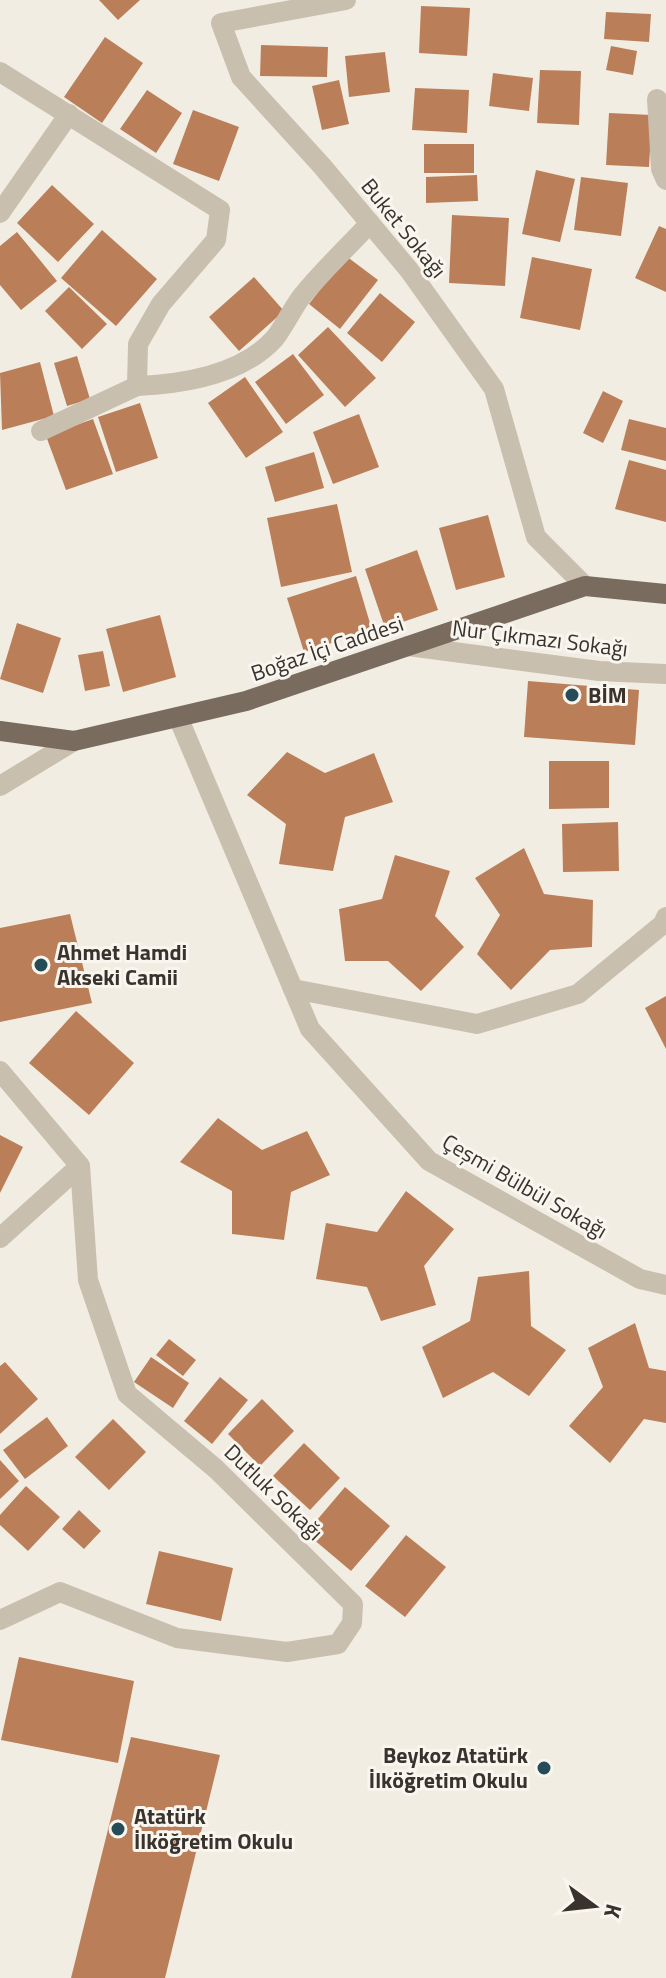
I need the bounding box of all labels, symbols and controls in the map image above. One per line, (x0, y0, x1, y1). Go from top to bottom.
street label: Buket Sokağı (353, 171, 455, 285)
street label: Boğaz İçi Caddesi (246, 606, 408, 690)
street label: Nur Çıkmazı Sokağı (450, 610, 630, 666)
place label: BİM (588, 678, 627, 712)
marker: BİM (563, 686, 581, 704)
place label: Ahmet Hamdi Akseki Camii (57, 935, 187, 994)
marker: Ahmet Hamdi Akseki Camii (32, 956, 50, 974)
street label: Çeşmi Bülbül Sokağı (436, 1125, 614, 1247)
street label: Dutluk Sokağı (217, 1436, 331, 1548)
place label: Beykoz Atatürk İlköğretim Okulu (369, 1738, 529, 1797)
marker: Beykoz Atatürk İlköğretim Okulu (535, 1759, 553, 1777)
place label: Atatürk İlköğretim Okulu (134, 1799, 293, 1858)
marker: Atatürk İlköğretim Okulu (109, 1820, 127, 1838)
north arrow (554, 1866, 634, 1946)
text: K (595, 1900, 631, 1922)

